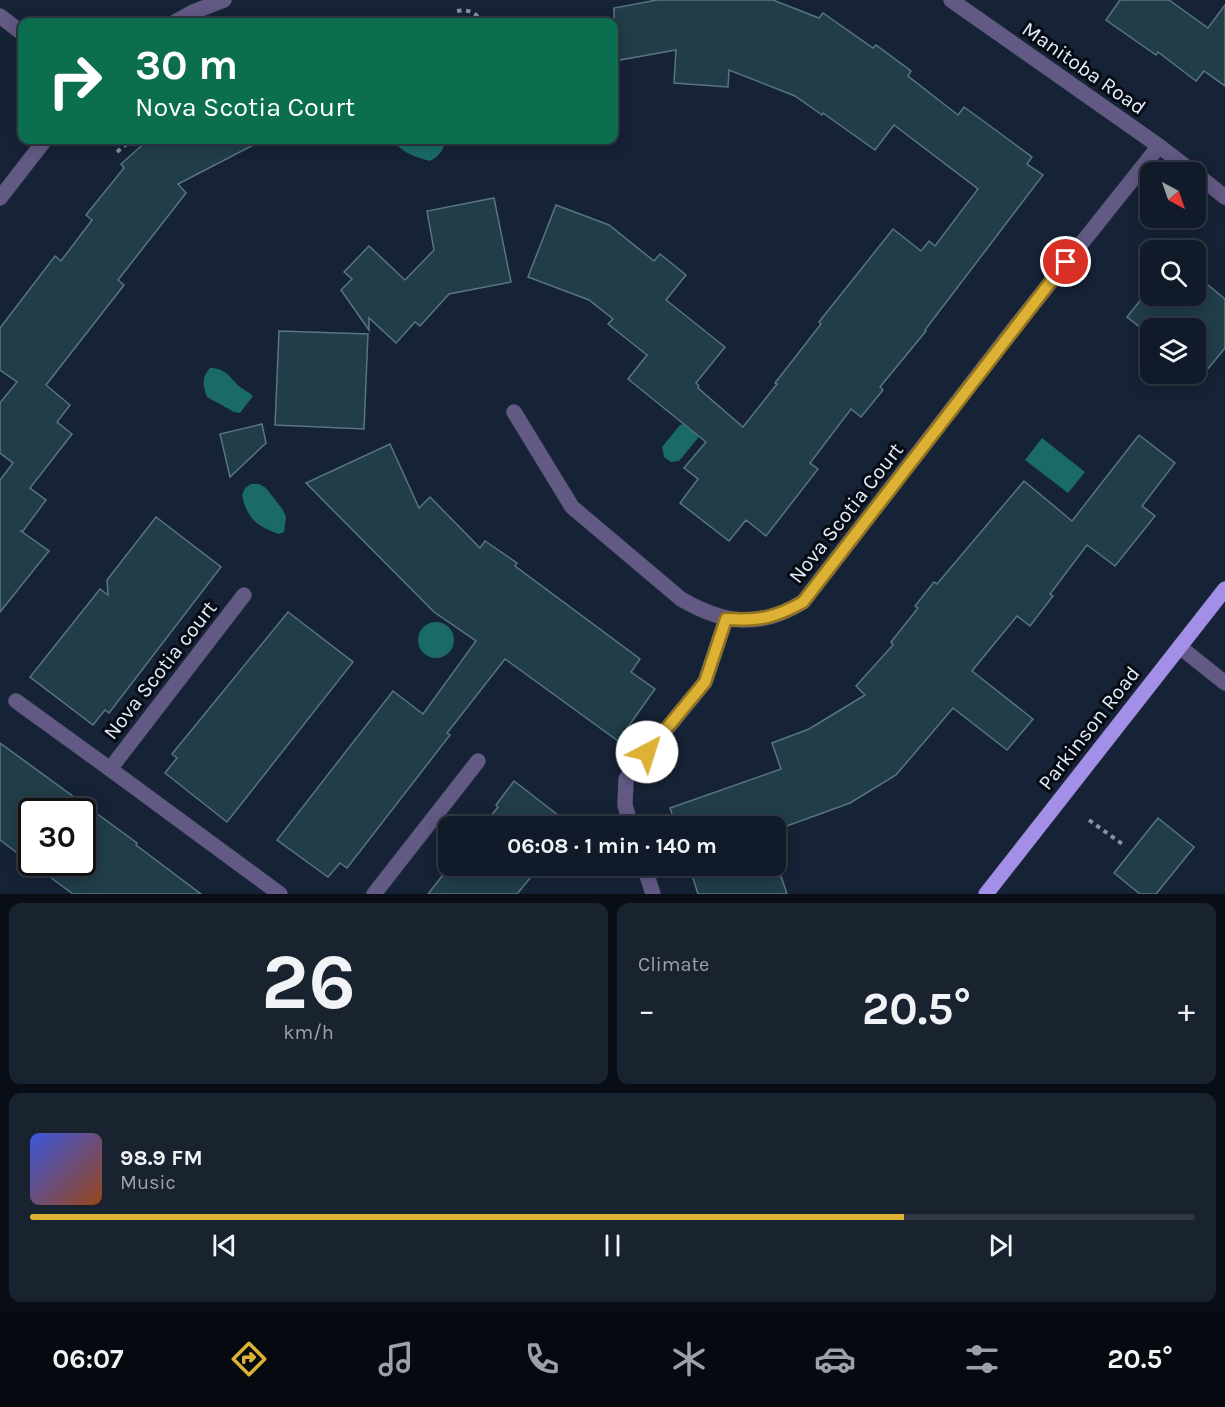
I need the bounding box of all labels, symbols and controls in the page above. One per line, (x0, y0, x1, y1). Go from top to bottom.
street label: Manitoba Road (1018, 17, 1150, 119)
text: 30 m (135, 40, 238, 90)
icon: right (36, 42, 114, 120)
text: Nova Scotia Court (135, 91, 355, 123)
north arrow (1140, 162, 1206, 228)
map controls (1140, 162, 1206, 384)
pin (1040, 236, 1091, 287)
button: search (1140, 240, 1206, 306)
icon: arrive (1049, 245, 1082, 278)
button: layers (1140, 318, 1206, 384)
street label: Nova Scotia Court (784, 438, 908, 588)
street label: Nova Scotia court (98, 596, 222, 744)
street label: Parkinson Road (1033, 661, 1145, 795)
position arrow (615, 720, 679, 784)
speed limit sign: 30 (18, 798, 96, 876)
text: 06:08 · 1 min · 140 m (507, 833, 717, 859)
text: 26 (261, 936, 356, 1028)
text: Climate (638, 953, 709, 976)
text: 20.5° (862, 983, 971, 1035)
text: − (638, 991, 655, 1029)
text: + (1178, 991, 1195, 1029)
text: km/h (283, 1021, 334, 1044)
text: 98.9 FM (120, 1145, 203, 1171)
text: Music (120, 1171, 176, 1194)
icon: previous (208, 1229, 241, 1262)
icon: pause (596, 1229, 629, 1262)
icon: next (984, 1229, 1017, 1262)
icon: directions (228, 1338, 270, 1380)
icon: music (375, 1338, 417, 1380)
icon: phone (521, 1338, 563, 1380)
icon: climate (668, 1338, 710, 1380)
icon: car (814, 1338, 856, 1380)
icon: filters (961, 1338, 1003, 1380)
text: 06:07 (52, 1343, 124, 1375)
text: 20.5° (1107, 1343, 1173, 1375)

